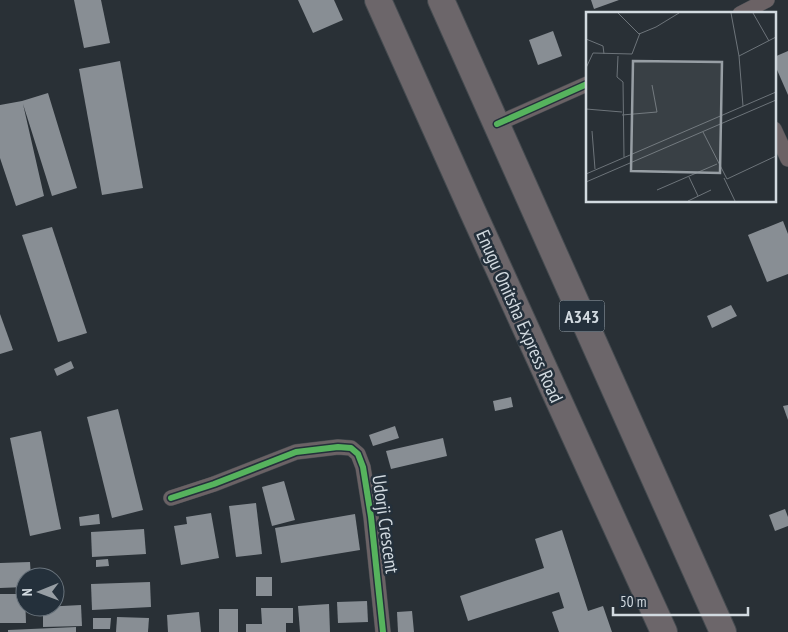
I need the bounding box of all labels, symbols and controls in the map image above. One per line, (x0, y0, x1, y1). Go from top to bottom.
inset map (586, 12, 776, 202)
street label: Enugu Onitsha Express Road (471, 226, 569, 406)
road number: A343 (560, 300, 604, 332)
street label: Udorji Crescent (367, 473, 405, 576)
north arrow (15, 567, 65, 617)
scale bar (613, 584, 748, 616)
text: N (18, 588, 36, 596)
text: 50 m (620, 592, 646, 611)

